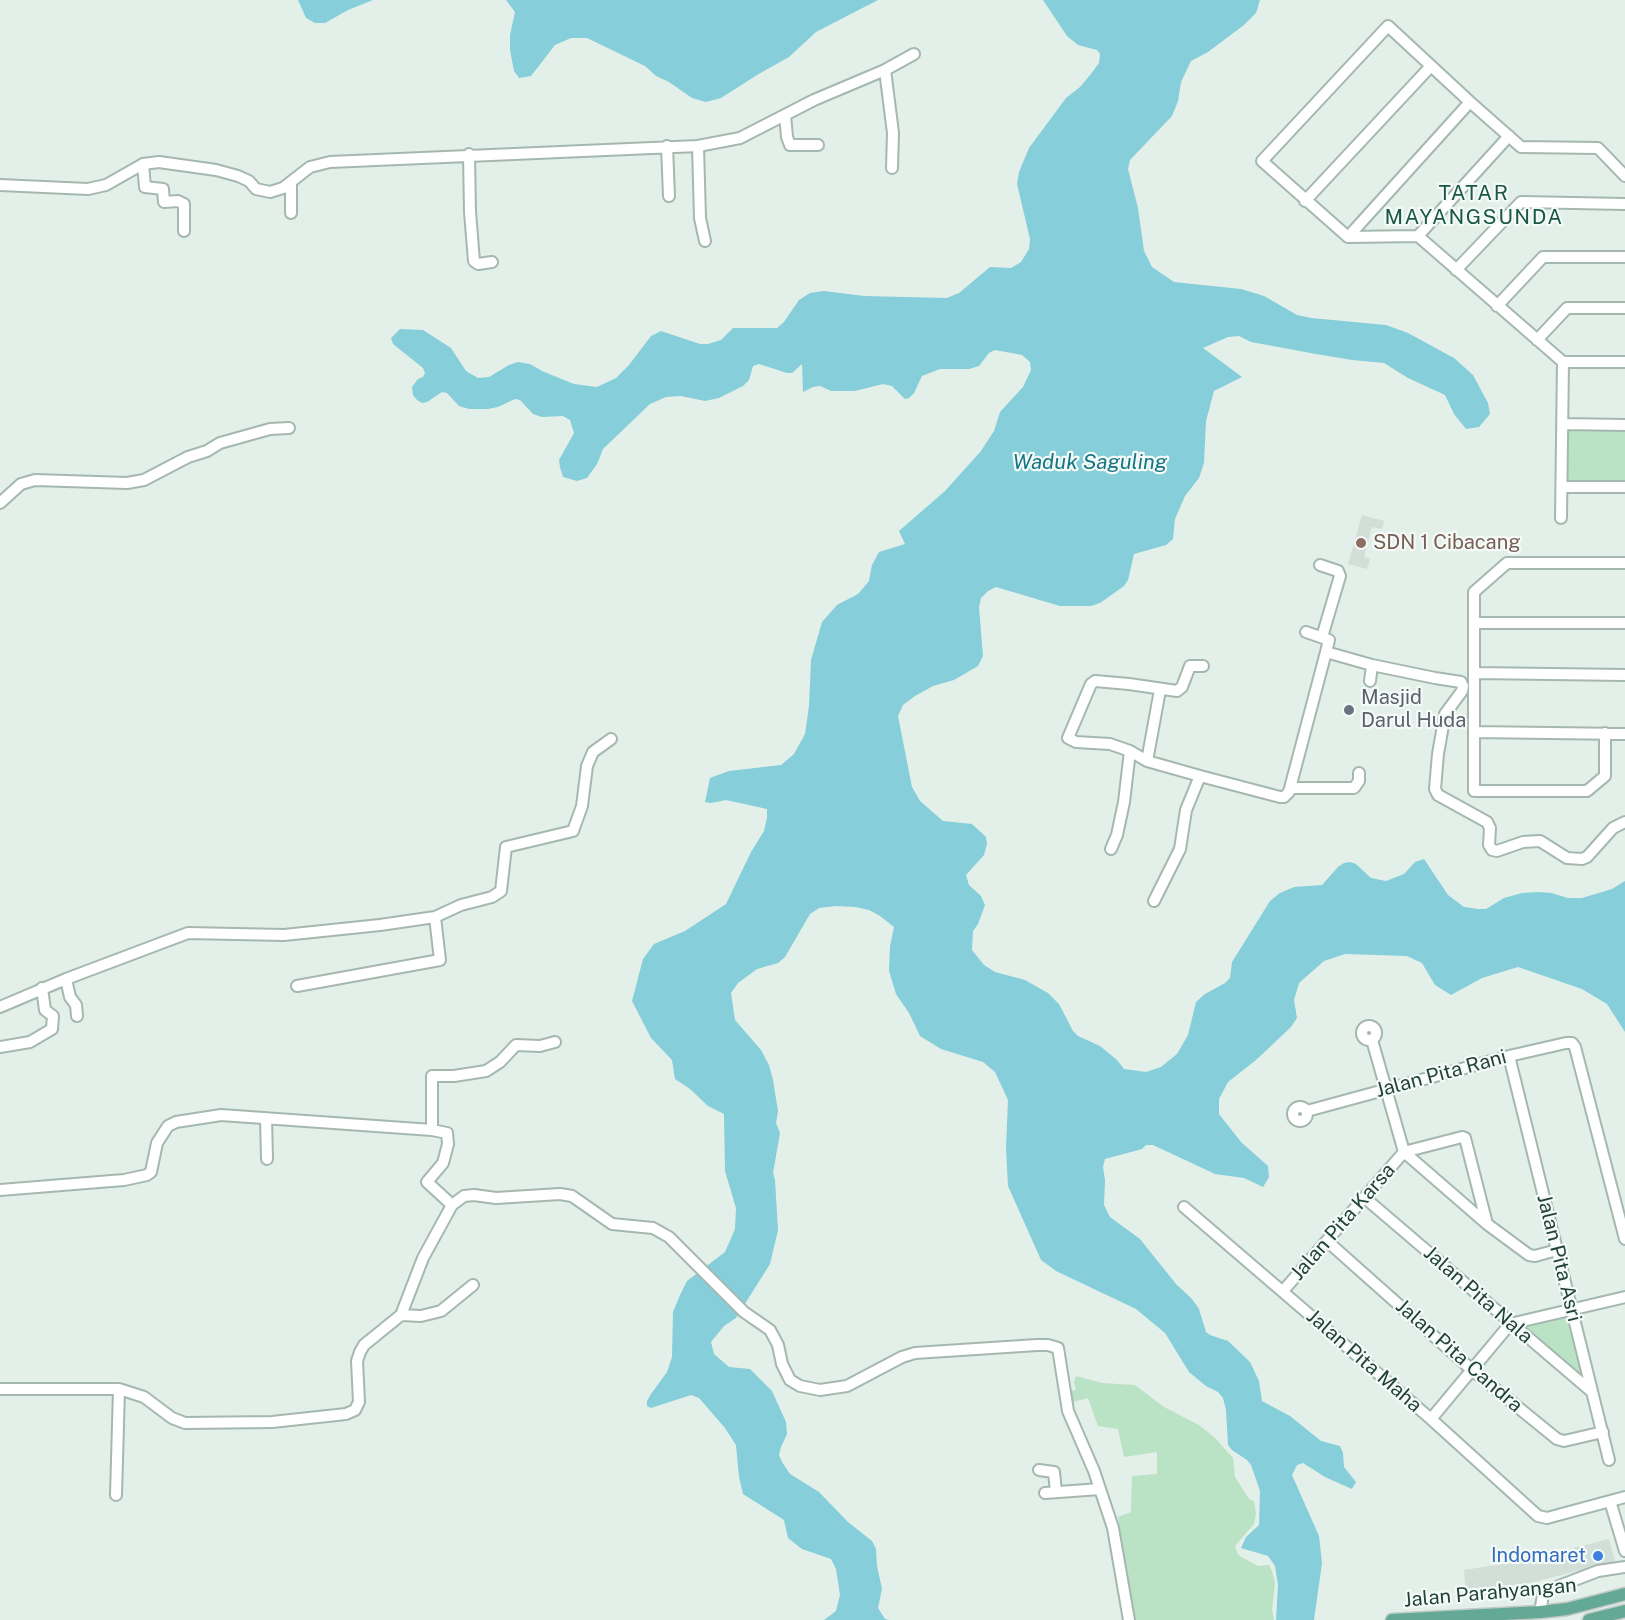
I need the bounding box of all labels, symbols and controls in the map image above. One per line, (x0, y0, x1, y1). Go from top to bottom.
district label: TATAR MAYANGSUNDA (1384, 181, 1564, 231)
water label: Waduk Saguling (1013, 450, 1167, 476)
place label: SDN 1 Cibacang (1373, 531, 1521, 555)
marker: SDN 1 Cibacang (1354, 536, 1368, 550)
place label: Masjid Darul Huda (1361, 686, 1466, 733)
marker: Masjid Darul Huda (1342, 703, 1356, 717)
street label: Jalan Pita Rani (1373, 1045, 1509, 1103)
street label: Jalan Pita Karsa (1286, 1159, 1400, 1285)
street label: Jalan Pita Asri (1532, 1192, 1586, 1324)
street label: Jalan Pita Nala (1419, 1241, 1537, 1349)
street label: Jalan Pita Candra (1391, 1294, 1527, 1418)
street label: Jalan Pita Maha (1301, 1304, 1427, 1418)
place label: Indomaret (1491, 1544, 1586, 1568)
marker: Indomaret (1591, 1549, 1605, 1563)
street label: Jalan Parahyangan (1403, 1573, 1577, 1613)

